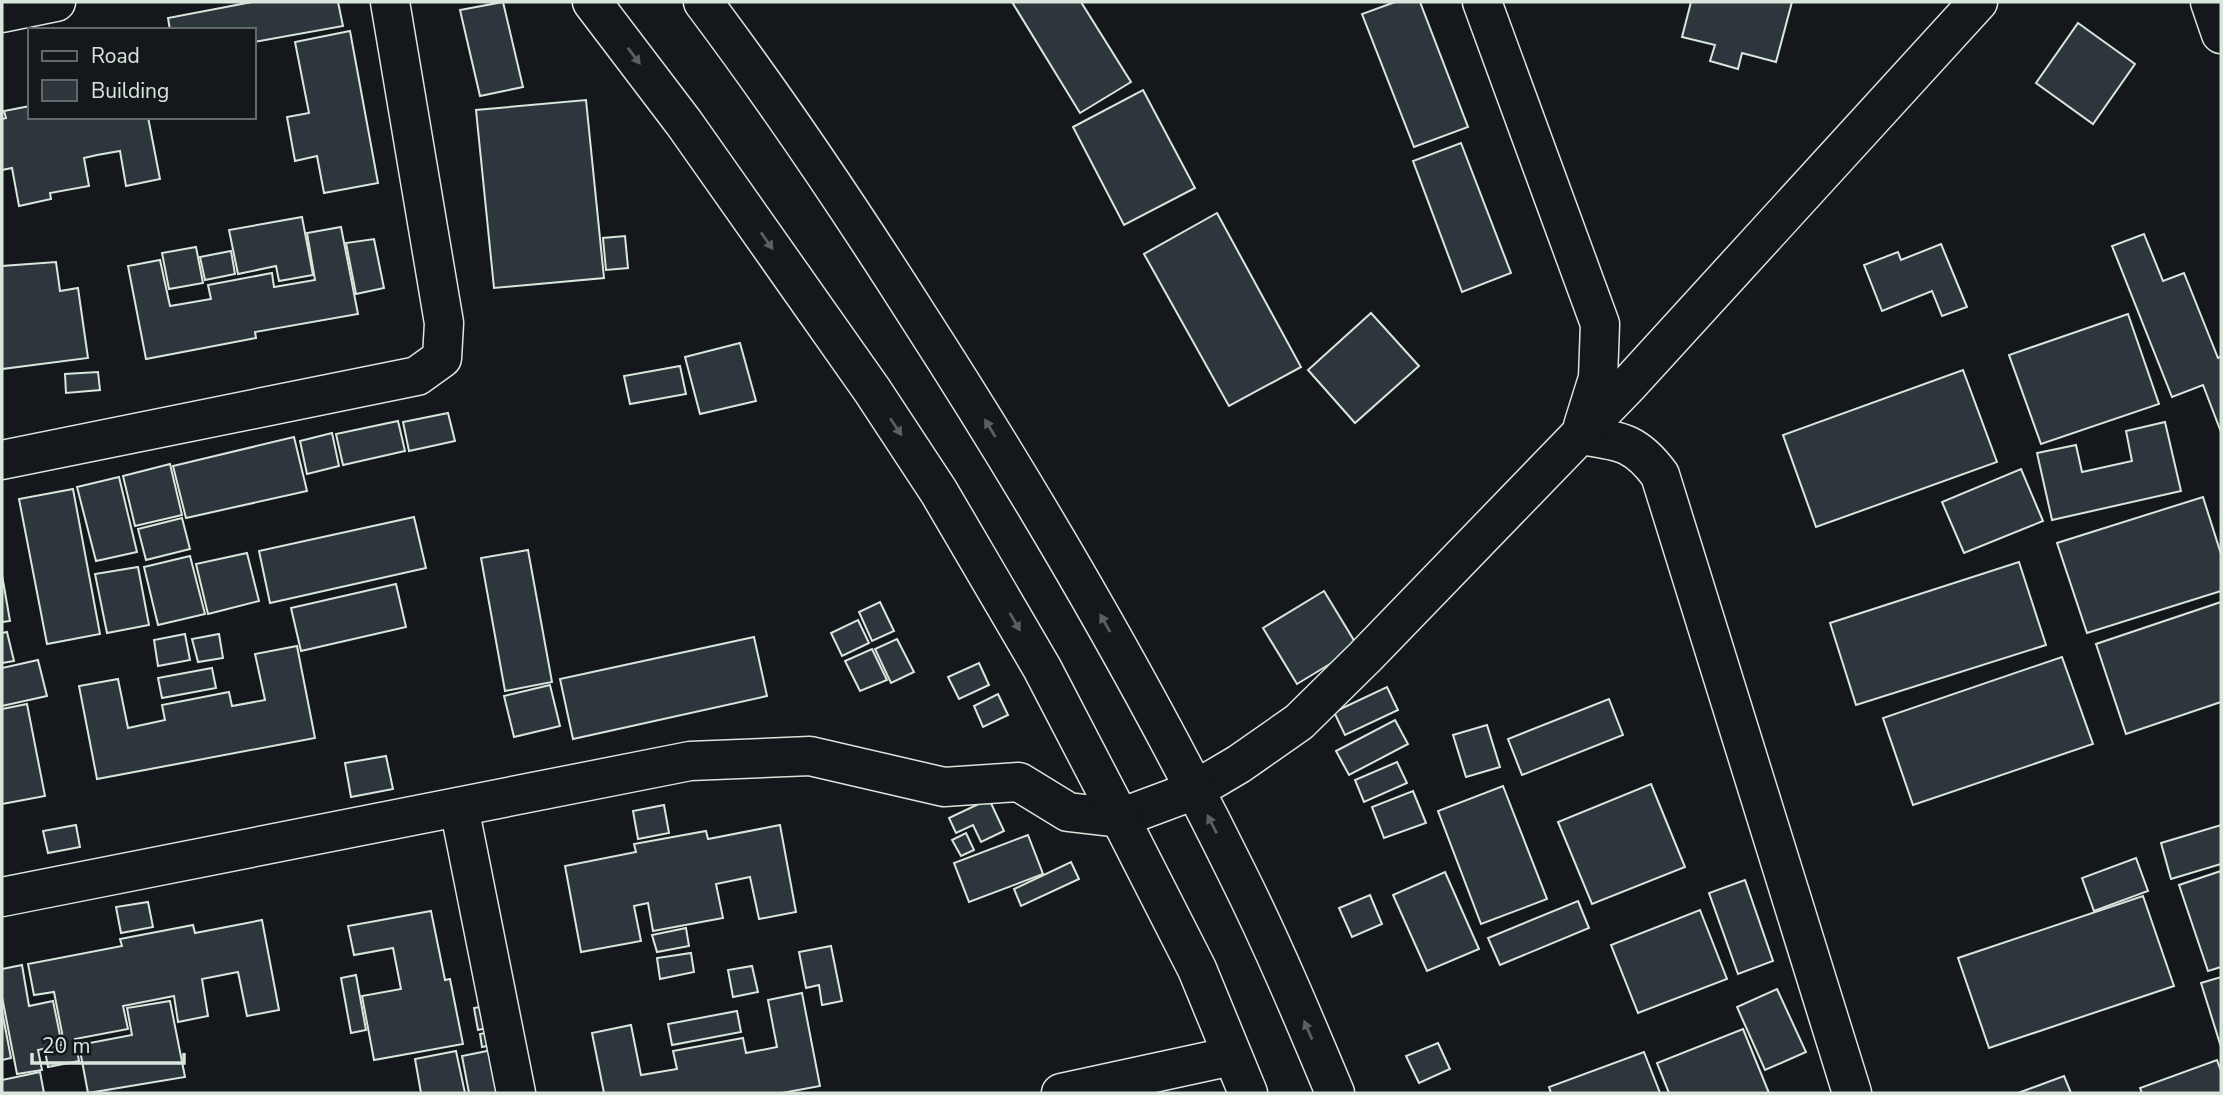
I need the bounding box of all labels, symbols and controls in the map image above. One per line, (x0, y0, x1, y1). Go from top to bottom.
legend (28, 28, 256, 119)
text: Road (91, 42, 140, 70)
one-way arrow (626, 47, 640, 65)
text: Building (91, 77, 169, 105)
one-way arrow (760, 231, 773, 250)
one-way arrow (890, 418, 903, 437)
one-way arrow (983, 418, 996, 437)
one-way arrow (1008, 612, 1021, 631)
one-way arrow (1100, 613, 1112, 633)
one-way arrow (1207, 814, 1218, 834)
one-way arrow (1303, 1020, 1314, 1041)
scale bar (32, 1021, 184, 1066)
text: 20 m (42, 1032, 91, 1060)

